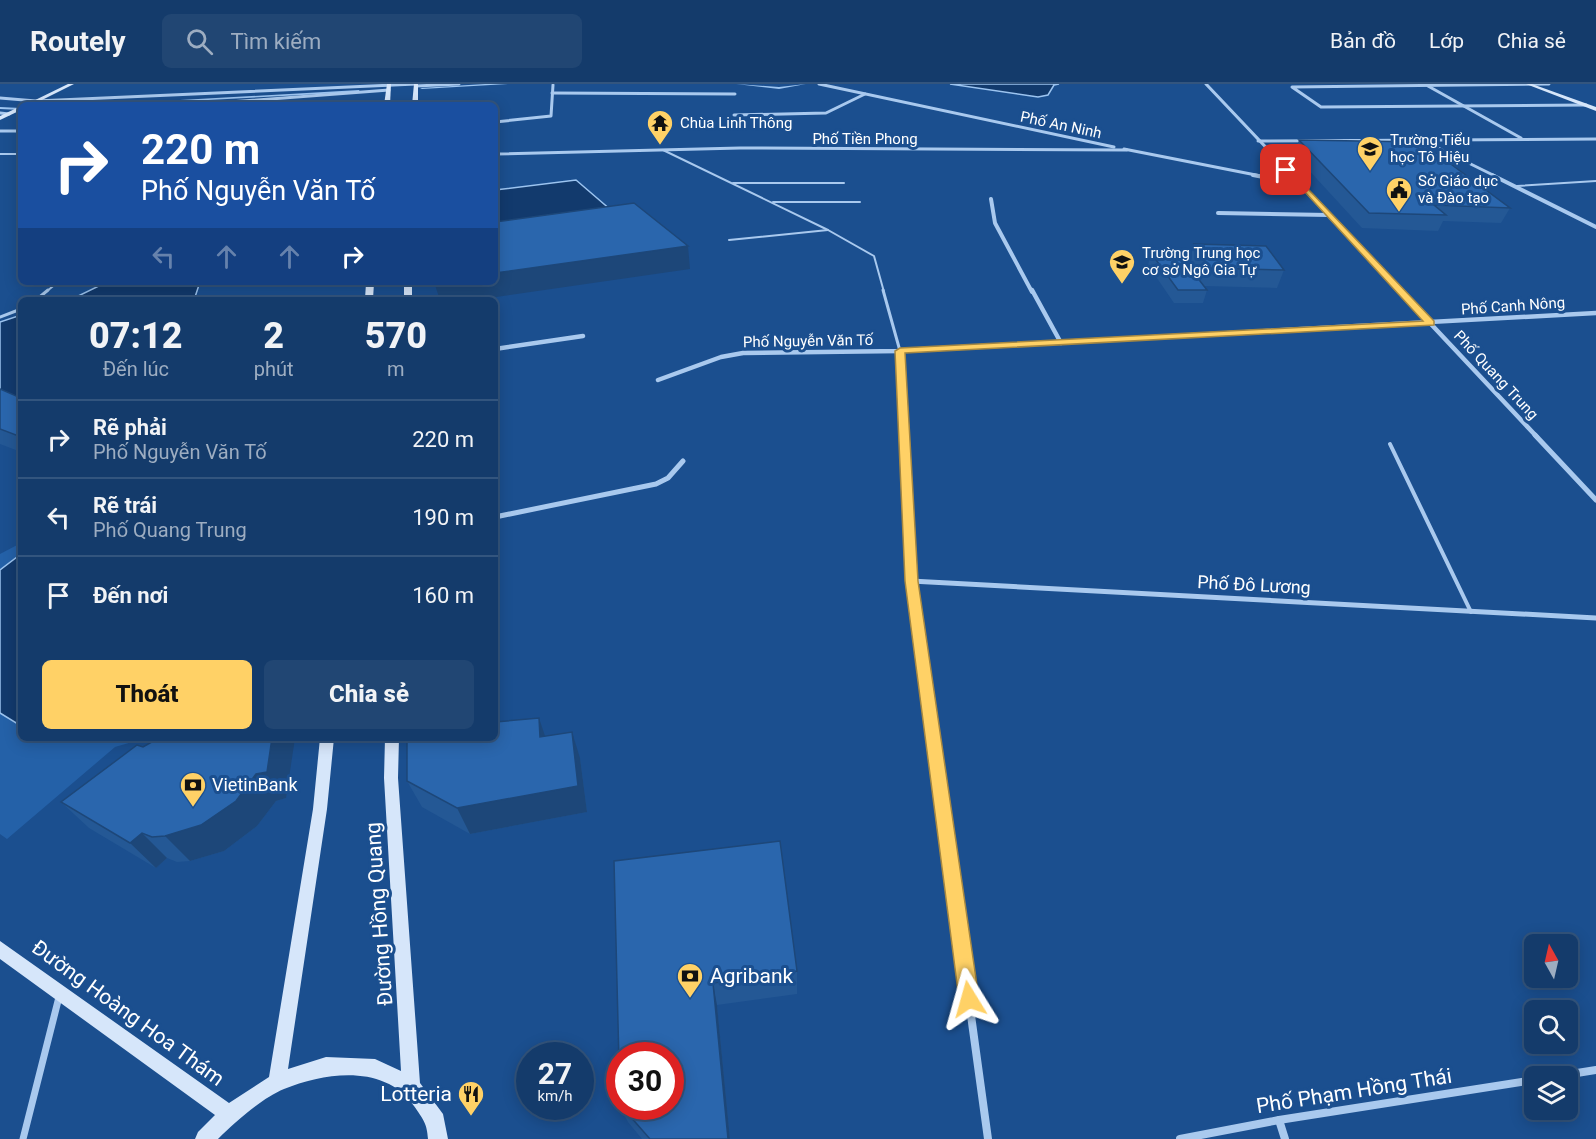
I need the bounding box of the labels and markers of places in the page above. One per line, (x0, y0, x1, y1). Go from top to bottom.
temple icon: Chùa Linh Thông (645, 108, 675, 146)
place label: Chùa Linh Thông (680, 114, 792, 132)
place label: Trường Tiểu học Tô Hiệu (1390, 131, 1470, 166)
school or university icon: Trường Tiểu học Tô Hiệu (1355, 134, 1385, 172)
pin (1260, 144, 1311, 195)
place label: Sở Giáo dục và Đào tạo (1418, 172, 1498, 207)
public building icon: Sở Giáo dục và Đào tạo (1384, 175, 1414, 213)
place label: Trường Trung học cơ sở Ngô Gia Tự (1142, 244, 1260, 279)
school or university icon: Trường Trung học cơ sở Ngô Gia Tự (1107, 247, 1137, 285)
bank icon: VietinBank (178, 770, 208, 808)
place label: VietinBank (212, 774, 299, 795)
bank icon: Agribank (675, 961, 705, 999)
place label: Agribank (710, 964, 794, 988)
restaurant icon: Lotteria (456, 1079, 486, 1117)
place label: Lotteria (380, 1082, 452, 1106)

